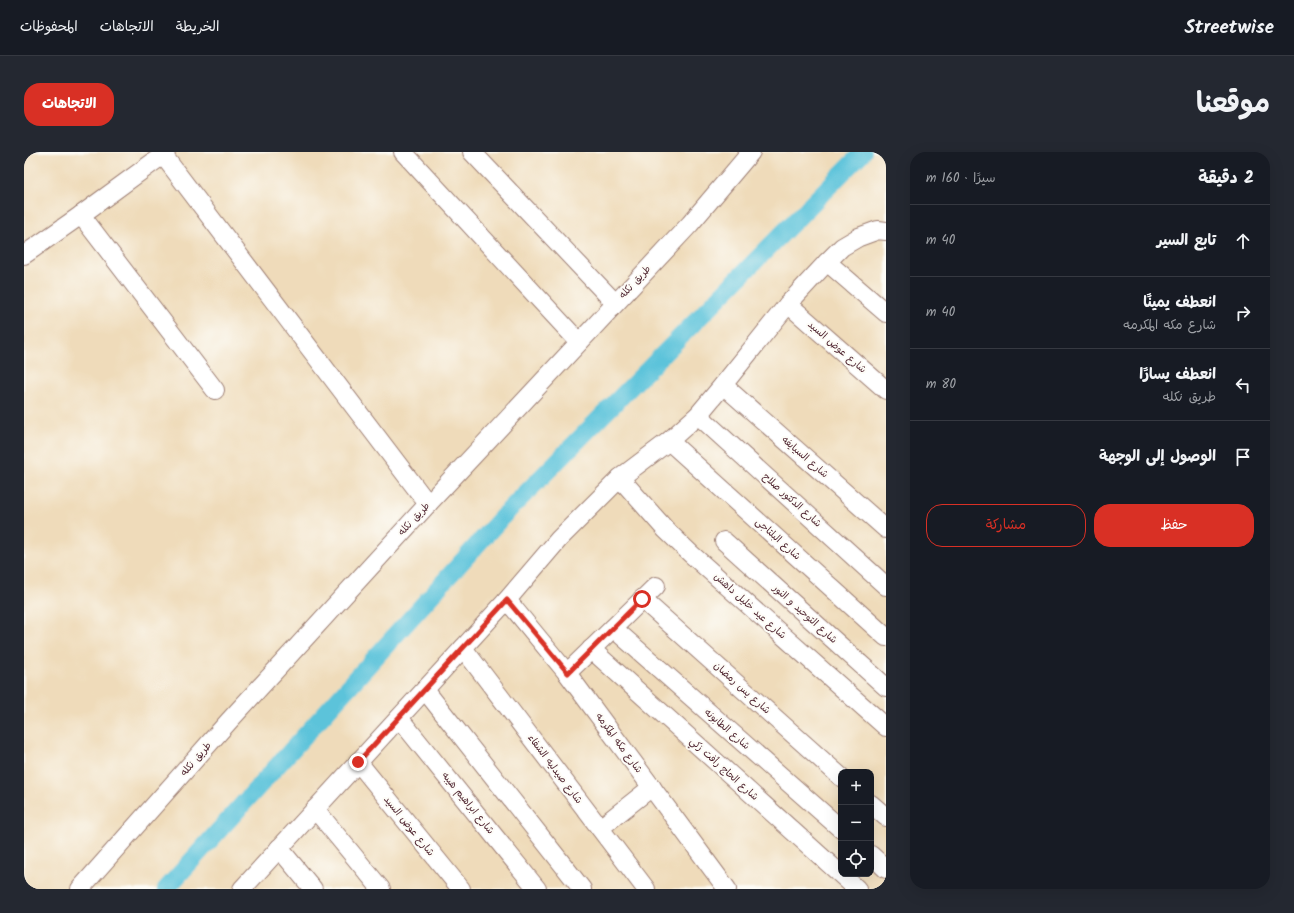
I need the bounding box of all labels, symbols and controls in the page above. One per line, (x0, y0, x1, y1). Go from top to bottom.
text: Streetwise (1184, 13, 1274, 43)
text: المحفوظات (20, 16, 78, 38)
text: الاتجاهات (100, 16, 154, 38)
text: الخريطة (176, 16, 219, 38)
text: موقعنا (1196, 82, 1270, 127)
button: الاتجاهات (24, 83, 114, 126)
text: 2 دقيقة (1198, 165, 1254, 192)
text: سيرًا · 160 m (926, 168, 996, 189)
text: تابع السير (1157, 229, 1216, 253)
text: 40 m (926, 230, 955, 251)
icon: ahead (1232, 230, 1254, 252)
street label: طريق نكله (615, 262, 655, 302)
text: انعطف يمينًا (1143, 291, 1216, 315)
text: 40 m (926, 302, 955, 323)
icon: right (1232, 302, 1254, 324)
text: شارع مكه المكرمه (1123, 315, 1216, 336)
street label: شارع عوض السيد (804, 317, 870, 377)
text: انعطف يسارًا (1139, 363, 1216, 387)
text: 80 m (926, 374, 956, 395)
icon: left (1232, 374, 1254, 396)
text: طريق نكله (1163, 387, 1216, 408)
street label: شارع السيايفه (778, 432, 832, 482)
text: الوصول إلى الوجهة (1099, 445, 1216, 469)
icon: arrive (1232, 446, 1254, 468)
street label: شارع الدكتور صلاح (759, 469, 825, 531)
street label: طريق نكله (394, 499, 434, 539)
button: مشاركة (926, 504, 1086, 547)
button: حفظ (1094, 504, 1254, 547)
street label: شارع البلتاجى (752, 514, 805, 564)
street label: شارع عيد خليل داهش (710, 569, 790, 643)
street label: شارع التوحيد و النور (768, 580, 841, 648)
route start (633, 590, 651, 608)
street label: شارع يس رمضان (710, 658, 774, 718)
street label: شارع الطابونه (701, 704, 754, 754)
street label: شارع مكه المكرمه (592, 709, 647, 777)
street label: شارع صيدليه الشفاء (523, 731, 587, 807)
street label: شارع الحاج رأفت زكي (685, 734, 762, 805)
street label: طريق نكله (177, 738, 215, 780)
route end (349, 753, 367, 771)
street label: شارع ابراهيم هيبه (438, 768, 498, 838)
map controls (838, 769, 874, 877)
button: + (838, 769, 874, 805)
street label: شارع عوض السيد (380, 792, 439, 860)
button: − (838, 805, 874, 841)
button: locate (838, 841, 874, 877)

